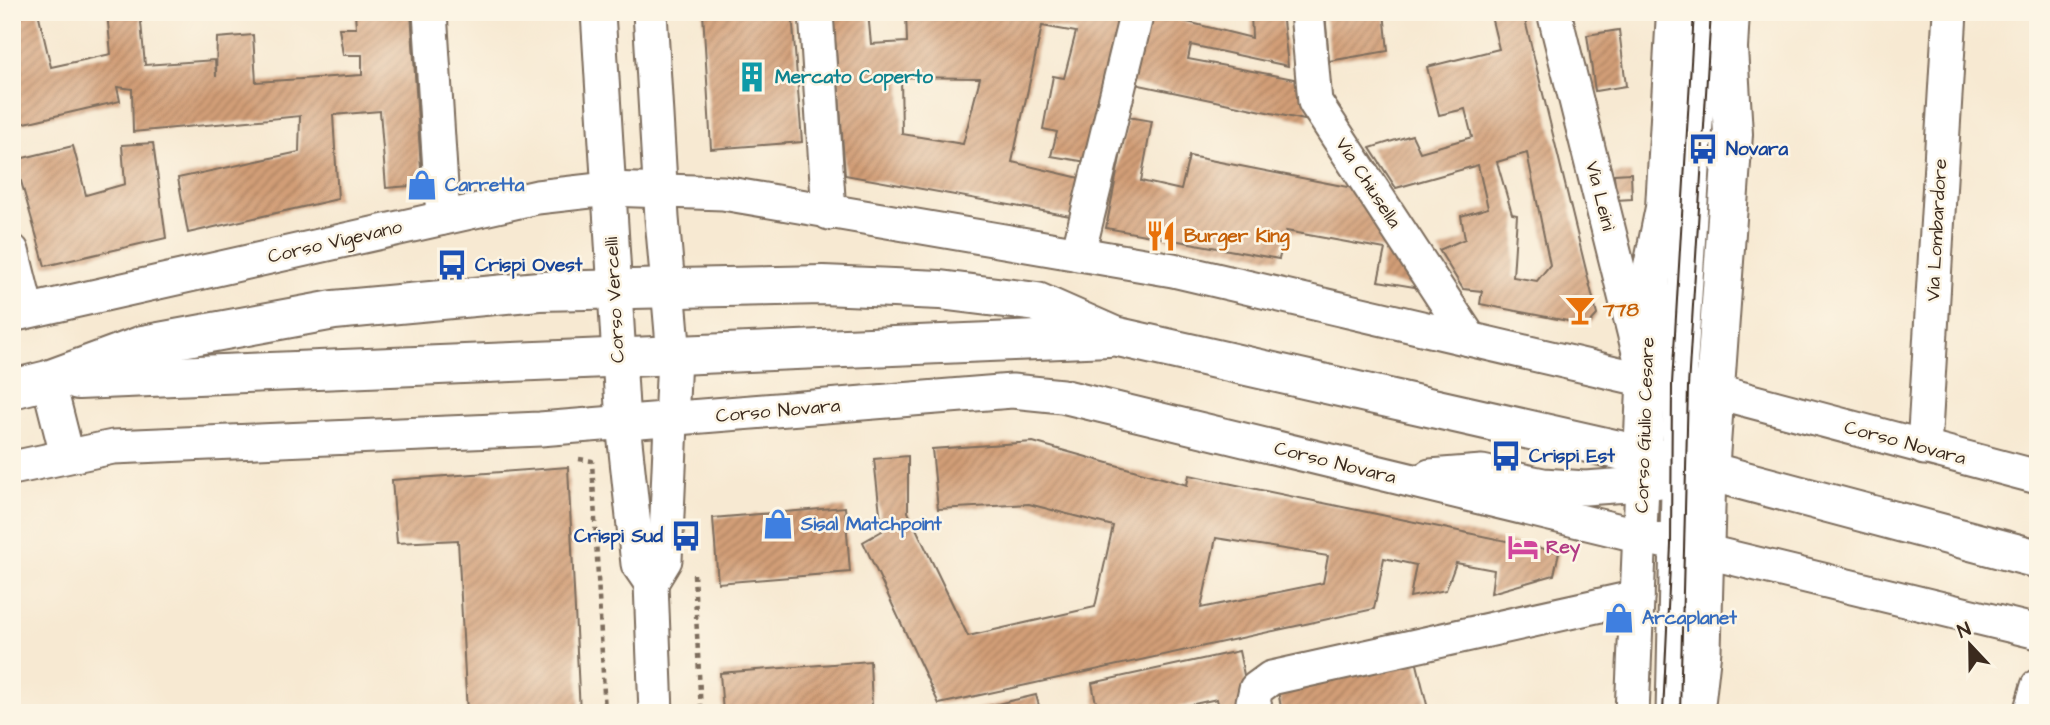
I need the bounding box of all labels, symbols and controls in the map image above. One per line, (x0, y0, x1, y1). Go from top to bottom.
building icon: Mercato Coperto (735, 60, 769, 94)
place label: Mercato Coperto (775, 64, 933, 91)
street label: Via Chiusella (1329, 132, 1408, 234)
bus stop icon: Novara (1686, 132, 1720, 166)
place label: Novara (1726, 136, 1789, 163)
street label: Via Leinì (1578, 158, 1622, 234)
street label: Via Lombardore (1920, 158, 1954, 302)
shop icon: Carretta (405, 168, 439, 202)
place label: Carretta (445, 172, 525, 199)
street label: Corso Vigevano (265, 213, 405, 272)
restaurant icon: Burger King (1144, 219, 1178, 253)
place label: Burger King (1184, 223, 1290, 251)
street label: Corso Vercelli (598, 236, 632, 364)
bus stop icon: Crispi Ovest (435, 248, 469, 282)
place label: Crispi Ovest (475, 252, 583, 279)
bar icon: 778 (1563, 293, 1597, 327)
place label: 778 (1602, 297, 1639, 324)
street label: Corso Giulio Cesare (1628, 337, 1662, 513)
street label: Corso Novara (715, 392, 842, 430)
street label: Corso Novara (1841, 414, 1969, 472)
street label: Corso Novara (1271, 435, 1399, 491)
bus stop icon: Crispi Est (1489, 439, 1523, 473)
place label: Crispi Est (1529, 443, 1615, 470)
shop icon: Sisal Matchpoint (761, 507, 795, 541)
place label: Sisal Matchpoint (800, 511, 942, 538)
bus stop icon: Crispi Sud (669, 519, 703, 553)
place label: Crispi Sud (574, 523, 663, 550)
hotel icon: Rey (1506, 530, 1540, 564)
place label: Rey (1546, 534, 1581, 562)
shop icon: Arcaplanet (1602, 601, 1636, 635)
place label: Arcaplanet (1642, 605, 1737, 632)
north arrow (1934, 610, 2004, 680)
text: N (1954, 616, 1975, 645)

